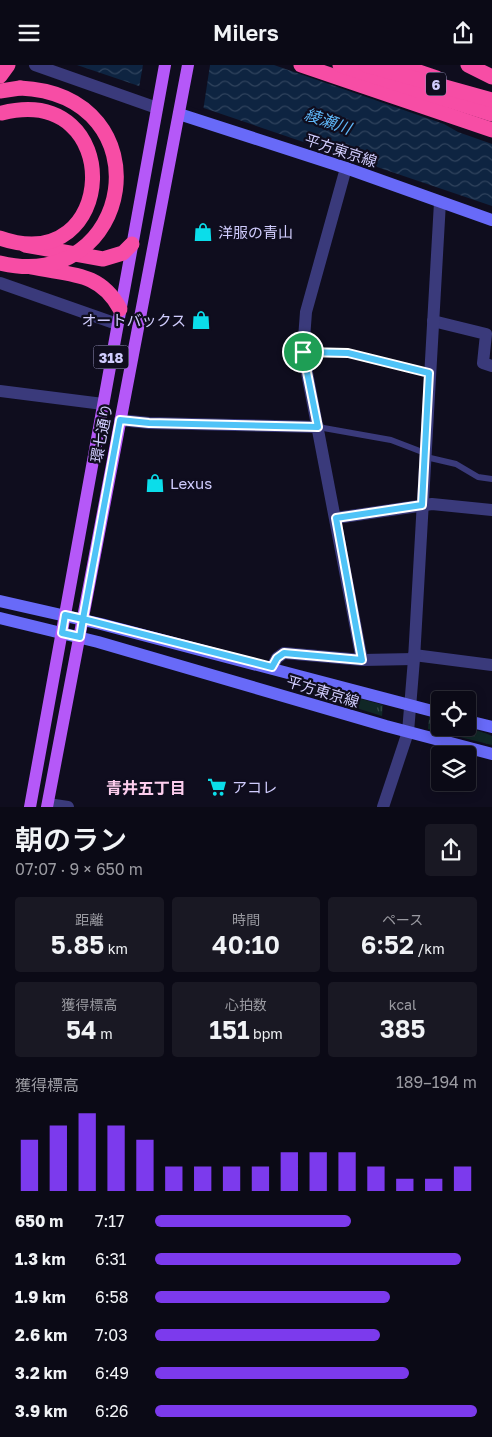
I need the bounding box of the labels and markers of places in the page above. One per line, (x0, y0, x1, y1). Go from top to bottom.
shop icon: 洋服の青山 (192, 221, 214, 243)
place label: 洋服の青山 (218, 223, 293, 241)
shop icon: オートバックス (190, 309, 212, 331)
place label: オートバックス (81, 311, 186, 329)
pin (282, 331, 324, 373)
shop icon: Lexus (144, 472, 166, 494)
place label: Lexus (170, 474, 212, 492)
supermarket icon: アコレ (206, 776, 228, 798)
place label: アコレ (232, 778, 277, 796)

